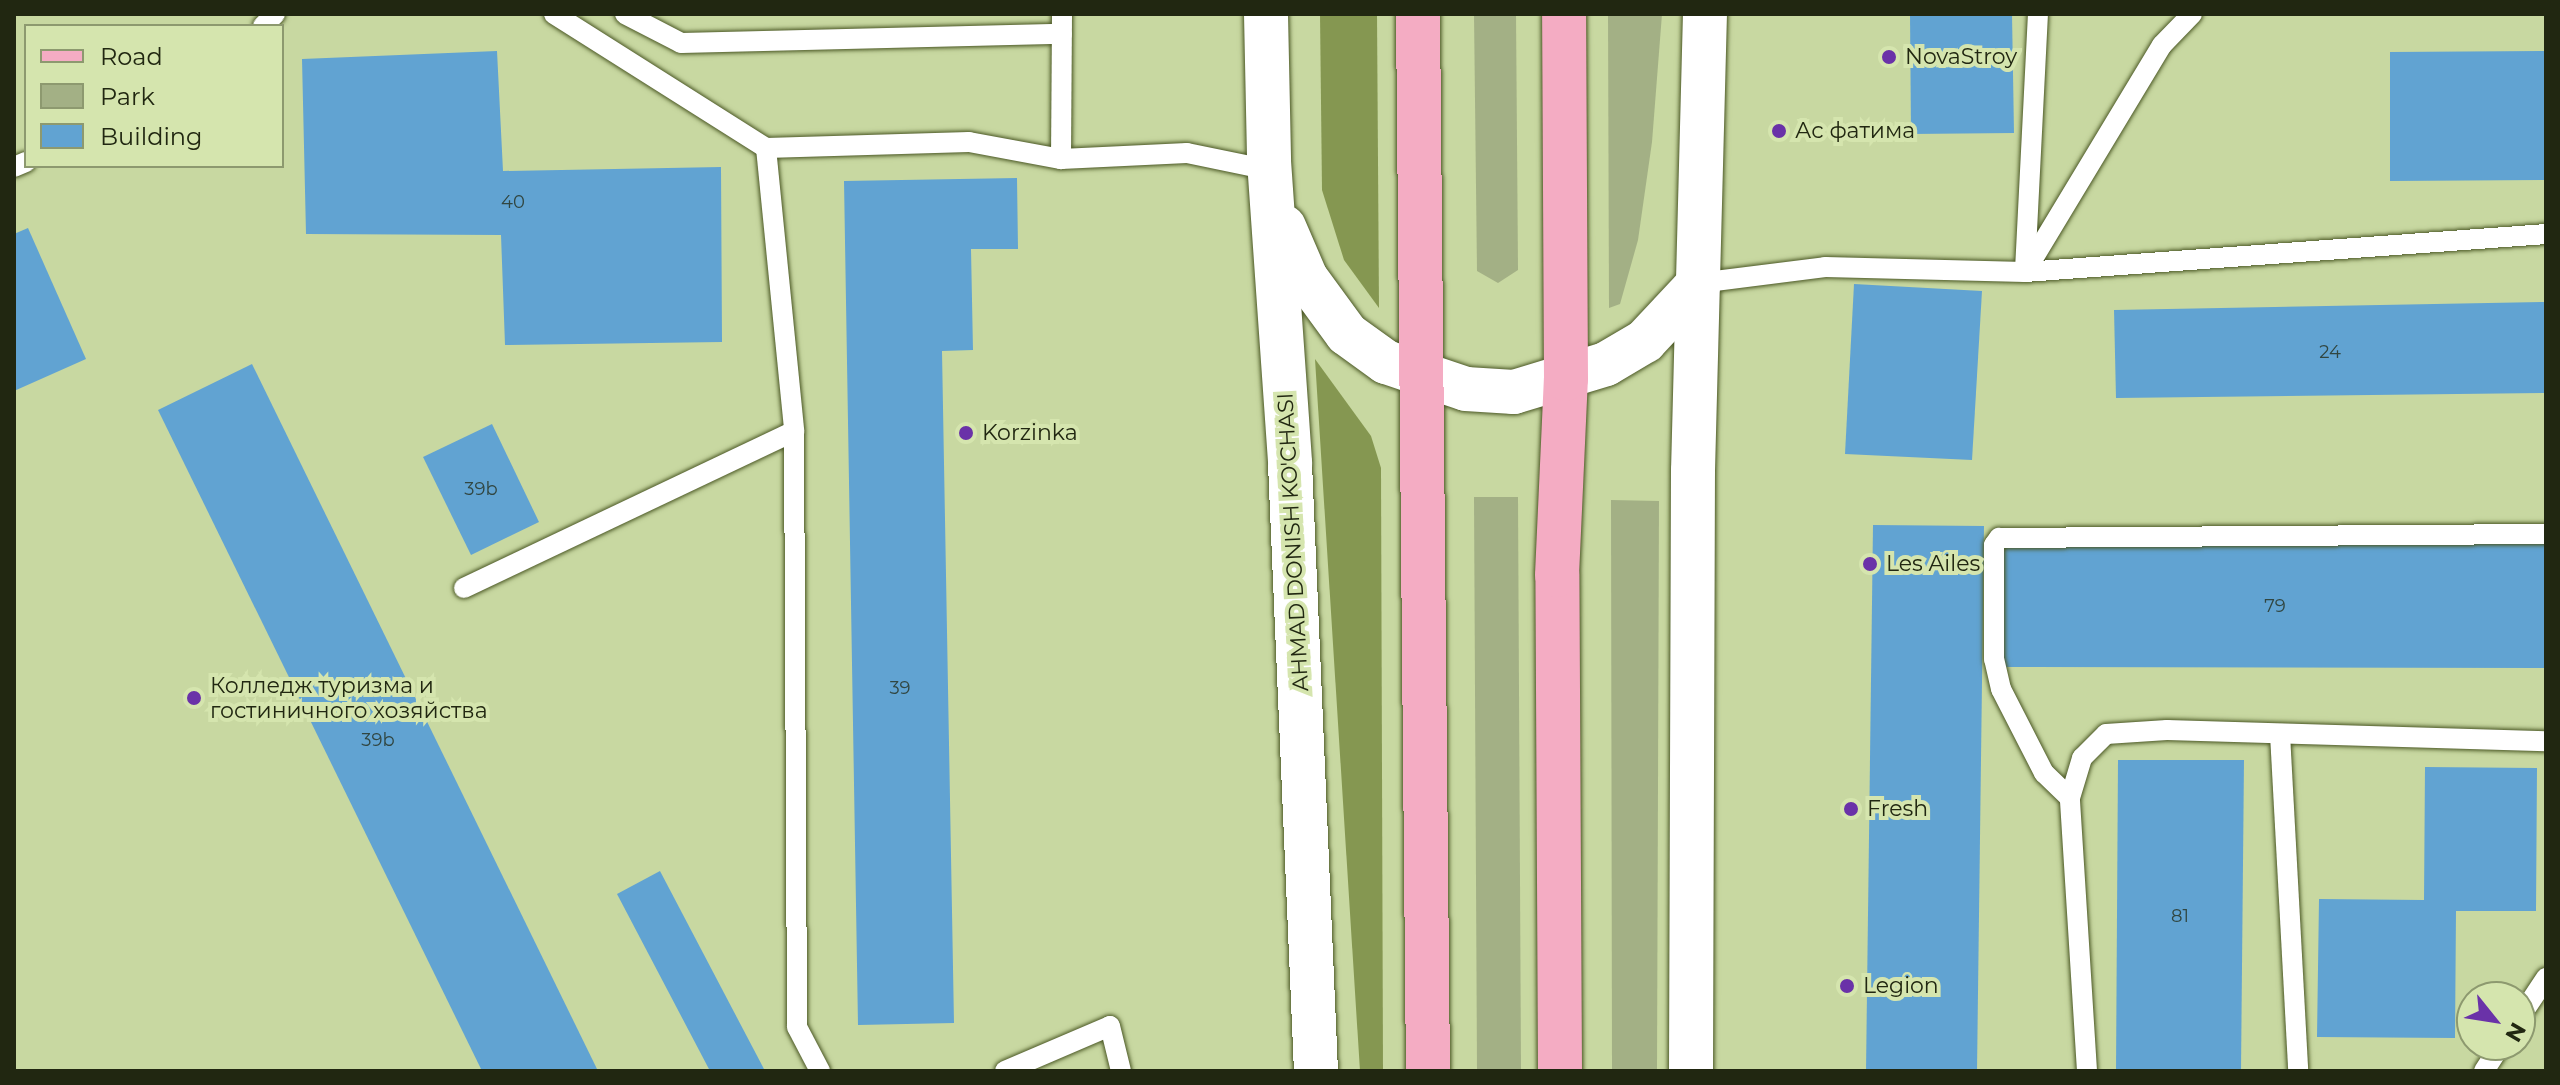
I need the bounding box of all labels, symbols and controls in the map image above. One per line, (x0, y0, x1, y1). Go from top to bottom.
legend (24, 24, 284, 168)
text: Road (100, 42, 163, 71)
place label: NovaStroy (1905, 44, 2017, 70)
marker: NovaStroy (1880, 48, 1898, 66)
text: Park (100, 82, 155, 111)
place label: Ас фатима (1795, 118, 1915, 144)
text: Building (100, 122, 203, 151)
marker: Ас фатима (1770, 122, 1788, 140)
house number: 40 (501, 191, 525, 213)
house number: 24 (2319, 341, 2341, 363)
street label: AHMAD DONISH KO'CHASI (1272, 392, 1314, 692)
place label: Korzinka (982, 420, 1078, 446)
marker: Korzinka (957, 424, 975, 442)
house number: 39b (464, 478, 498, 500)
place label: Les Ailes (1886, 551, 1980, 577)
marker: Les Ailes (1861, 555, 1879, 573)
house number: 79 (2264, 595, 2286, 617)
place label: Колледж туризма и гостиничного хозяйства (210, 672, 487, 724)
house number: 39 (889, 677, 911, 699)
marker: Колледж туризма и гостиничного хозяйства (185, 689, 203, 707)
house number: 39b (361, 729, 395, 751)
place label: Fresh (1867, 796, 1928, 822)
marker: Fresh (1842, 800, 1860, 818)
house number: 81 (2171, 905, 2189, 927)
place label: Legion (1863, 973, 1939, 999)
marker: Legion (1838, 977, 1856, 995)
north arrow (2456, 981, 2536, 1061)
text: N (2499, 1018, 2532, 1047)

